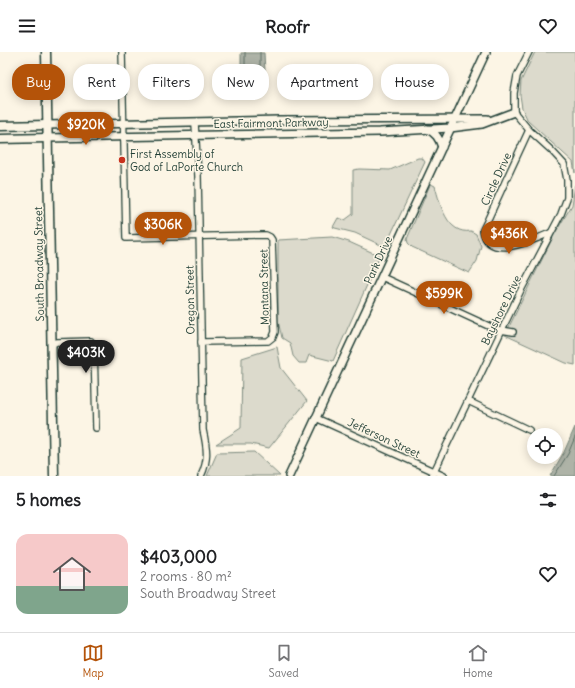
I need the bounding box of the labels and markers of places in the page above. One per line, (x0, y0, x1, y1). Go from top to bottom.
pin: $920K (58, 112, 114, 146)
place label: First Assembly of God of LaPorte Church (130, 147, 243, 174)
marker: First Assembly of God of LaPorte Church (117, 155, 127, 165)
pin: $306K (135, 212, 191, 246)
pin: $436K (481, 221, 537, 255)
pin: $599K (416, 281, 472, 315)
pin: $403K (58, 340, 114, 374)

